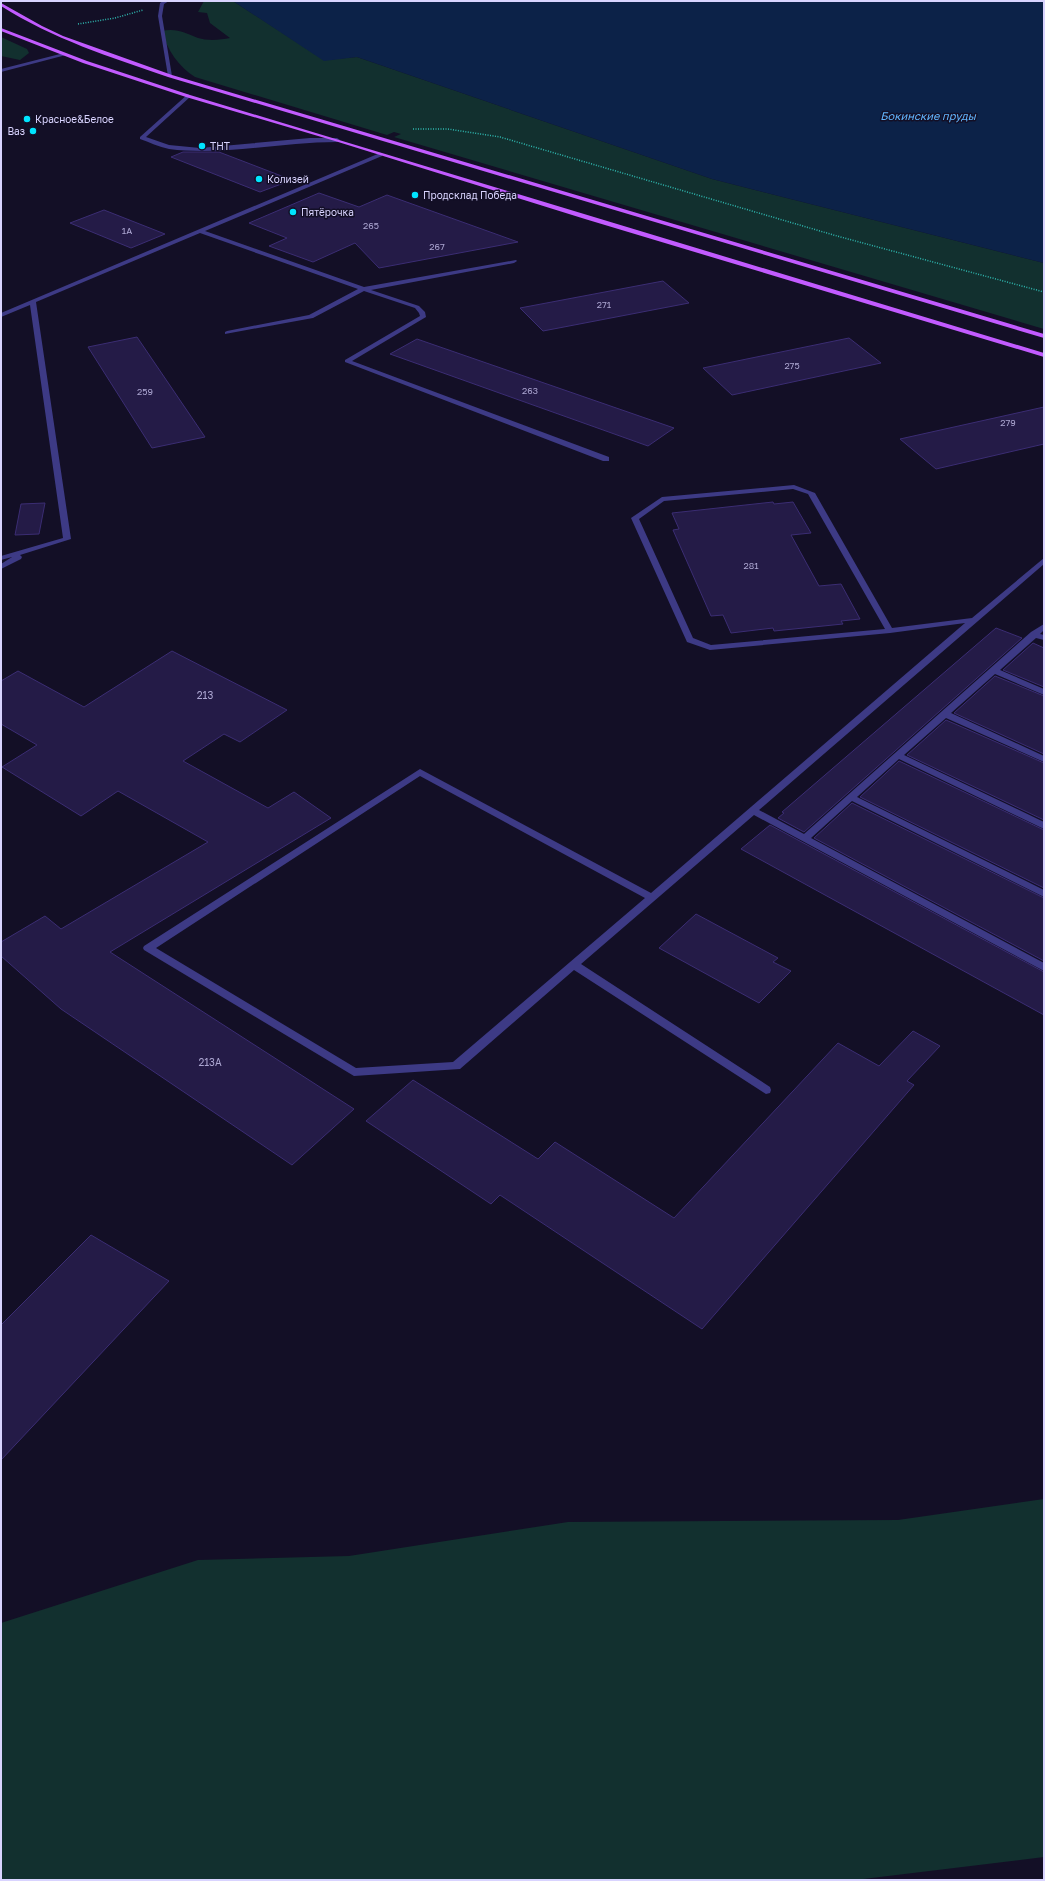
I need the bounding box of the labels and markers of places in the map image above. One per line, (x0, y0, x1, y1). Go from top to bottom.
place label: Красное&Белое (35, 113, 114, 125)
marker: Красное&Белое (22, 114, 32, 124)
place label: Ваз (7, 125, 25, 137)
marker: Ваз (28, 126, 38, 136)
place label: ТНТ (210, 140, 230, 152)
marker: ТНТ (197, 141, 207, 151)
place label: Колизей (267, 173, 309, 185)
marker: Колизей (254, 174, 264, 184)
place label: Продсклад Победа (423, 189, 517, 201)
marker: Продсклад Победа (410, 190, 420, 200)
place label: Пятёрочка (301, 206, 354, 218)
marker: Пятёрочка (288, 207, 298, 217)

